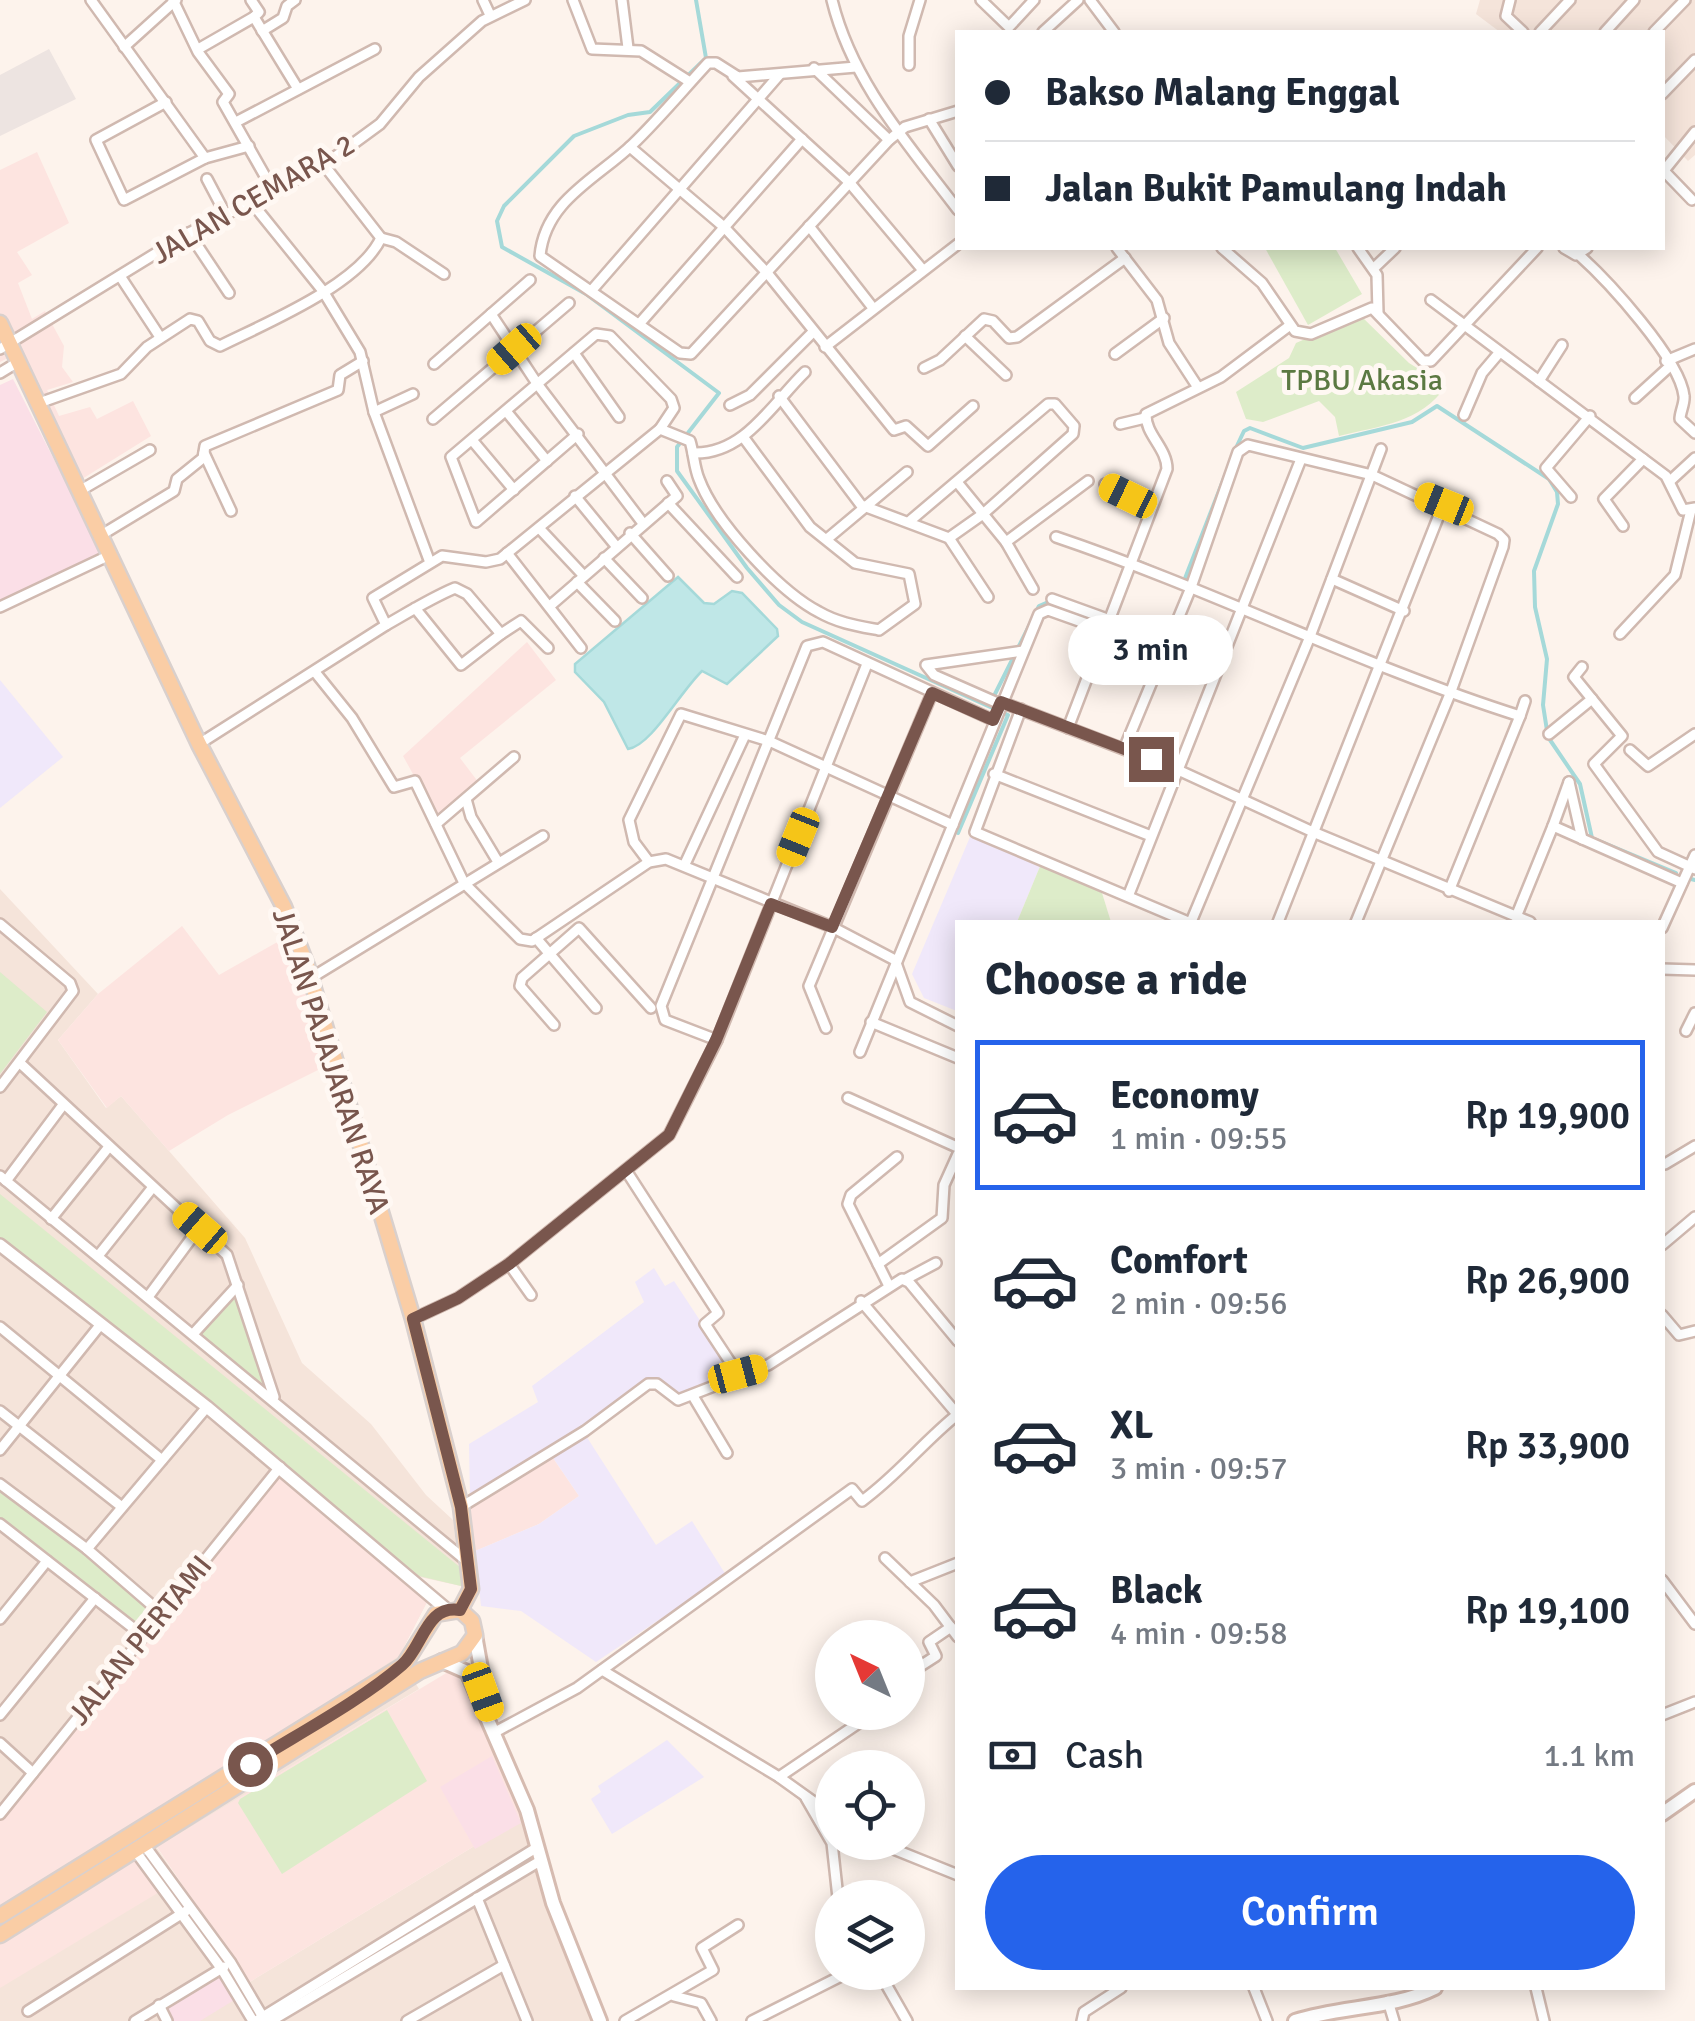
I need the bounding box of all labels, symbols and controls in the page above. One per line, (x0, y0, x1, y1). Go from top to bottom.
text: Bakso Malang Enggal (1045, 69, 1400, 116)
street label: JALAN CEMARA 2 (145, 126, 362, 273)
text: Jalan Bukit Pamulang Indah (1045, 165, 1507, 212)
car (482, 318, 546, 380)
park label: TPBU Akasia (1281, 362, 1443, 399)
car (1094, 469, 1162, 523)
car (1411, 479, 1477, 529)
callout: 3 min (1068, 614, 1234, 684)
text: 3 min (1112, 630, 1189, 669)
route end (1129, 737, 1174, 782)
car (773, 804, 823, 870)
street label: JALAN PAJAJARAN RAYA (264, 904, 397, 1219)
text: Choose a ride (985, 952, 1248, 1007)
icon: car (990, 1070, 1080, 1160)
text: Economy (1110, 1072, 1259, 1119)
text: Rp 19,900 (1465, 1092, 1630, 1139)
text: 1 min · 09:55 (1110, 1119, 1288, 1158)
car (168, 1197, 232, 1259)
icon: car (990, 1235, 1080, 1325)
text: Comfort (1110, 1237, 1248, 1284)
text: Rp 26,900 (1465, 1257, 1630, 1304)
text: 2 min · 09:56 (1110, 1284, 1288, 1323)
car (705, 1352, 771, 1396)
icon: car (990, 1400, 1080, 1490)
text: XL (1110, 1402, 1153, 1449)
text: Rp 33,900 (1465, 1422, 1630, 1469)
text: 3 min · 09:57 (1110, 1449, 1288, 1488)
street label: JALAN PERTAMI (61, 1548, 220, 1733)
icon: car (990, 1565, 1080, 1655)
text: Black (1110, 1567, 1203, 1614)
text: Rp 19,100 (1465, 1587, 1630, 1634)
text: 4 min · 09:58 (1110, 1614, 1288, 1653)
north arrow (815, 1620, 925, 1730)
map controls (815, 1620, 925, 1990)
car (459, 1659, 507, 1725)
icon: cash (985, 1728, 1040, 1783)
text: Cash (1065, 1732, 1144, 1779)
text: 1.1 km (1543, 1736, 1635, 1775)
route start (228, 1742, 273, 1787)
button: locate (815, 1750, 925, 1860)
button: Confirm (985, 1855, 1635, 1970)
button: layers (815, 1880, 925, 1990)

